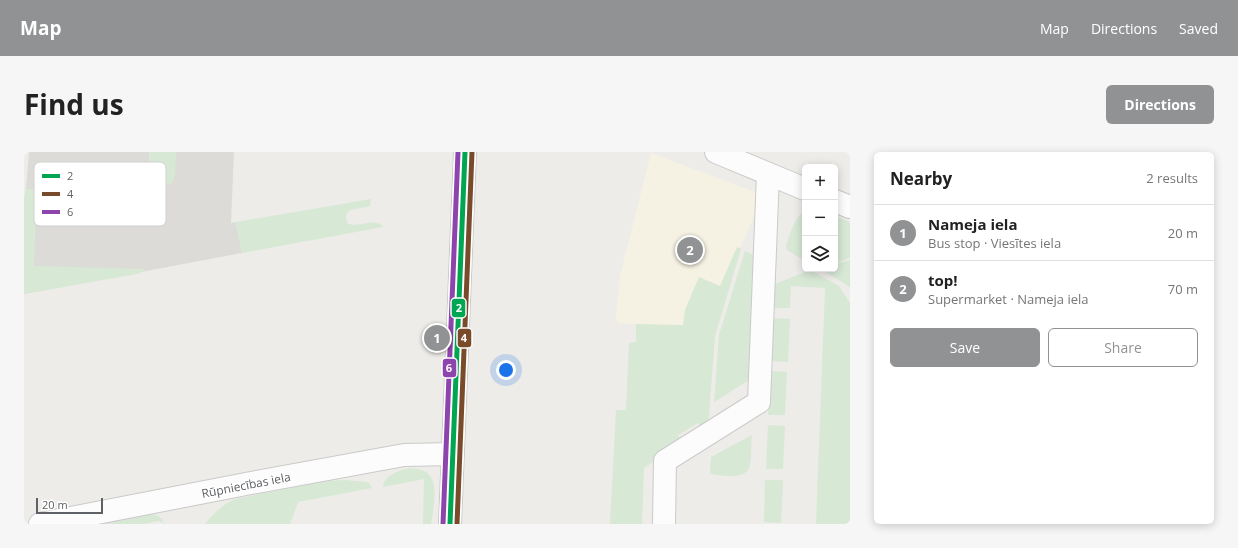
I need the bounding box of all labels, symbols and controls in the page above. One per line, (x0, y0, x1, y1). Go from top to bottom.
text: Map (20, 15, 61, 41)
text: Map (1040, 19, 1069, 38)
text: Directions (1091, 19, 1157, 38)
text: Saved (1179, 19, 1218, 38)
text: Find us (24, 85, 124, 123)
button: Directions (1106, 85, 1214, 124)
legend (34, 162, 166, 226)
map controls (802, 164, 838, 272)
button: + (802, 164, 838, 200)
text: Nearby (890, 167, 952, 190)
text: 2 (67, 168, 73, 183)
text: 2 results (1146, 169, 1198, 187)
text: 4 (67, 186, 74, 201)
button: − (802, 200, 838, 236)
text: 6 (67, 204, 73, 219)
text: Nameja iela (928, 214, 1017, 234)
text: 1 (899, 224, 907, 242)
text: 20 m (1168, 224, 1198, 242)
text: Bus stop · Viesītes iela (928, 234, 1061, 252)
pin: 2 (677, 235, 703, 265)
button: layers (802, 236, 838, 272)
text: top! (928, 270, 958, 290)
text: 2 (899, 280, 907, 298)
text: 70 m (1168, 280, 1198, 298)
text: Supermarket · Nameja iela (928, 290, 1089, 308)
line badge: 2 (451, 298, 466, 318)
text: 2 (456, 300, 462, 315)
pin: 1 (424, 323, 450, 353)
line badge: 4 (457, 328, 472, 348)
button: Save (890, 328, 1040, 367)
button: Share (1048, 328, 1198, 367)
text: 4 (461, 330, 468, 345)
line badge: 6 (442, 358, 457, 378)
text: 6 (446, 360, 452, 375)
your location (496, 360, 516, 380)
street label: Rūpniecības iela (200, 468, 292, 502)
scale bar (36, 496, 103, 515)
text: 20 m (42, 497, 68, 512)

